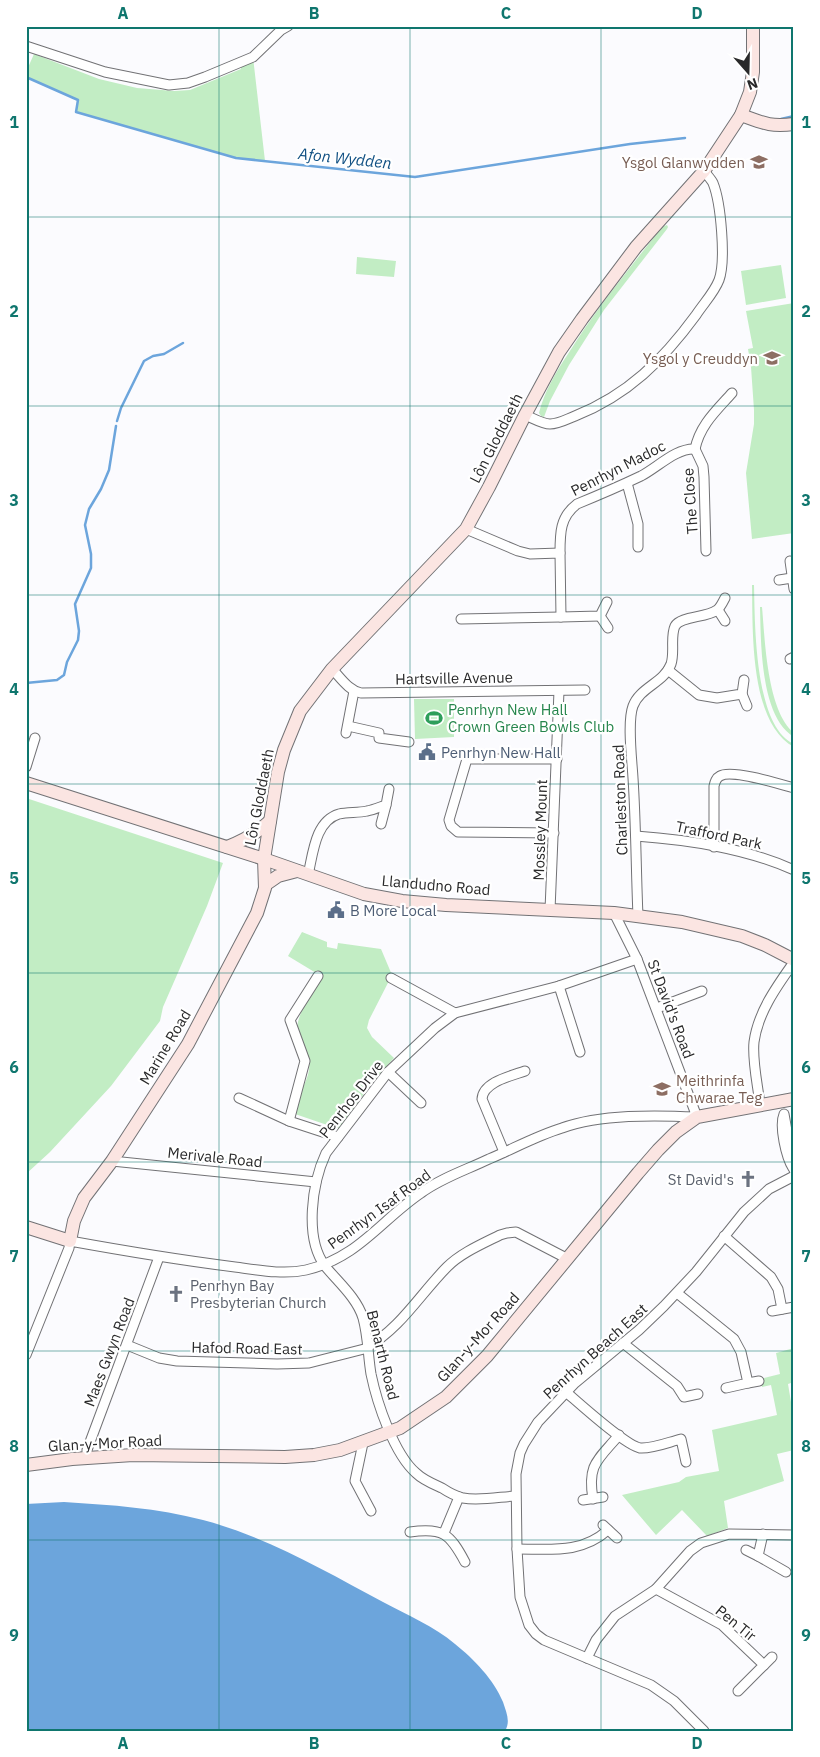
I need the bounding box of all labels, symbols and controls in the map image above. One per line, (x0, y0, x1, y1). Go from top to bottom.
text: A (118, 3, 129, 23)
text: B (309, 3, 320, 23)
text: C (501, 3, 511, 23)
text: D (691, 3, 703, 23)
north arrow (722, 48, 772, 98)
text: N (745, 74, 760, 94)
text: 1 (9, 112, 19, 132)
text: 1 (801, 112, 811, 132)
water label: Afon Wydden (296, 143, 393, 173)
school or university icon: Ysgol Glanwydden (749, 152, 769, 172)
place label: Ysgol Glanwydden (622, 153, 745, 172)
text: 2 (9, 301, 19, 321)
text: 2 (801, 301, 811, 321)
school or university icon: Ysgol y Creuddyn (762, 348, 782, 368)
place label: Ysgol y Creuddyn (643, 349, 758, 368)
street label: Lôn Gloddaeth (465, 390, 527, 486)
street label: Penrhyn Madoc (567, 436, 669, 500)
street label: The Close (678, 467, 702, 535)
text: 3 (9, 490, 19, 510)
text: 3 (801, 490, 811, 510)
street label: Hartsville Avenue (395, 667, 513, 689)
text: 4 (9, 679, 19, 699)
text: 4 (801, 679, 811, 699)
place label: Penrhyn New Hall Crown Green Bowls Club (448, 700, 614, 736)
sports icon: Penrhyn New Hall Crown Green Bowls Club (424, 708, 444, 728)
public building icon: Penrhyn New Hall (417, 742, 437, 762)
place label: Penrhyn New Hall (441, 743, 561, 762)
street label: Charleston Road (609, 744, 631, 856)
street label: Lôn Gloddaeth (240, 747, 278, 847)
street label: Mossley Mount (529, 779, 551, 881)
street label: Trafford Park (674, 817, 764, 853)
text: 5 (9, 868, 19, 888)
text: 5 (801, 868, 811, 888)
street label: Llandudno Road (381, 871, 491, 899)
public building icon: B More Local (326, 900, 346, 920)
place label: B More Local (350, 901, 437, 920)
street label: St David's Road (643, 957, 699, 1061)
street label: Marine Road (135, 1006, 195, 1088)
street label: Penrhos Drive (315, 1056, 387, 1142)
text: 6 (9, 1057, 19, 1077)
text: 6 (801, 1057, 811, 1077)
place label: Meithrinfa Chwarae Teg (676, 1071, 762, 1107)
school or university icon: Meithrinfa Chwarae Teg (652, 1079, 672, 1099)
street label: Merivale Road (167, 1143, 263, 1171)
street label: Penrhyn Isaf Road (324, 1165, 434, 1253)
church icon: St David's (738, 1169, 758, 1189)
place label: St David's (668, 1170, 734, 1189)
text: 7 (9, 1246, 19, 1266)
text: 7 (801, 1246, 811, 1266)
place label: Penrhyn Bay Presbyterian Church (190, 1276, 327, 1312)
church icon: Penrhyn Bay Presbyterian Church (166, 1284, 186, 1304)
street label: Glan-y-Mor Road (433, 1288, 523, 1386)
street label: Maes Gwyn Road (79, 1295, 139, 1409)
street label: Penrhyn Beach East (539, 1299, 651, 1403)
street label: Benarth Road (363, 1308, 403, 1402)
street label: Hafod Road East (191, 1338, 303, 1358)
street label: Glan-y-Mor Road (47, 1431, 163, 1455)
text: 8 (9, 1436, 19, 1456)
text: 8 (801, 1436, 811, 1456)
street label: Pen Tir (712, 1601, 761, 1645)
text: 9 (9, 1625, 19, 1645)
text: 9 (801, 1625, 811, 1645)
text: A (118, 1733, 129, 1753)
text: B (309, 1733, 320, 1753)
text: C (501, 1733, 511, 1753)
text: D (691, 1733, 703, 1753)

